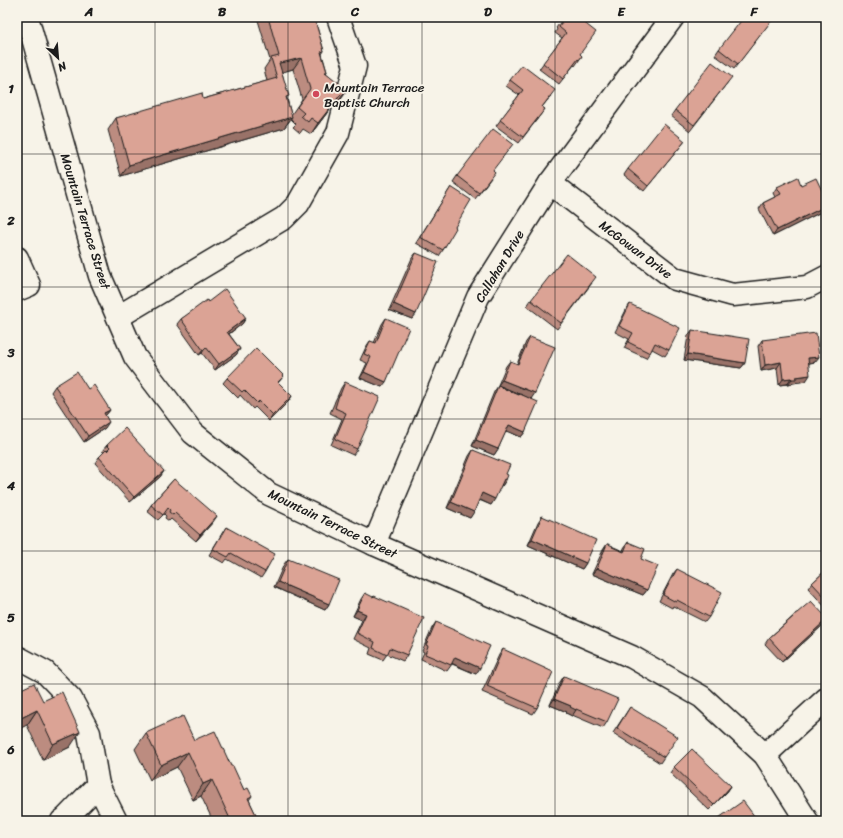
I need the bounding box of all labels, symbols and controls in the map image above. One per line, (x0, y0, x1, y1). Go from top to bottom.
text: A (84, 0, 93, 23)
text: B (218, 0, 227, 23)
text: C (350, 0, 360, 23)
text: D (484, 0, 492, 23)
text: E (617, 0, 626, 23)
text: F (749, 0, 758, 23)
north arrow (38, 38, 78, 78)
text: N (54, 56, 71, 77)
place label: Mountain Terrace Baptist Church (324, 76, 425, 114)
text: 1 (8, 77, 14, 100)
marker: Mountain Terrace Baptist Church (311, 89, 321, 99)
street label: Mountain Terrace Street (54, 150, 117, 293)
text: 2 (6, 209, 15, 232)
street label: McGowan Drive (594, 214, 678, 285)
street label: Callahan Drive (469, 225, 530, 307)
text: 3 (6, 341, 15, 364)
text: 4 (6, 474, 16, 497)
street label: Mountain Terrace Street (264, 482, 402, 565)
text: 5 (7, 606, 15, 629)
text: 6 (6, 738, 15, 761)

